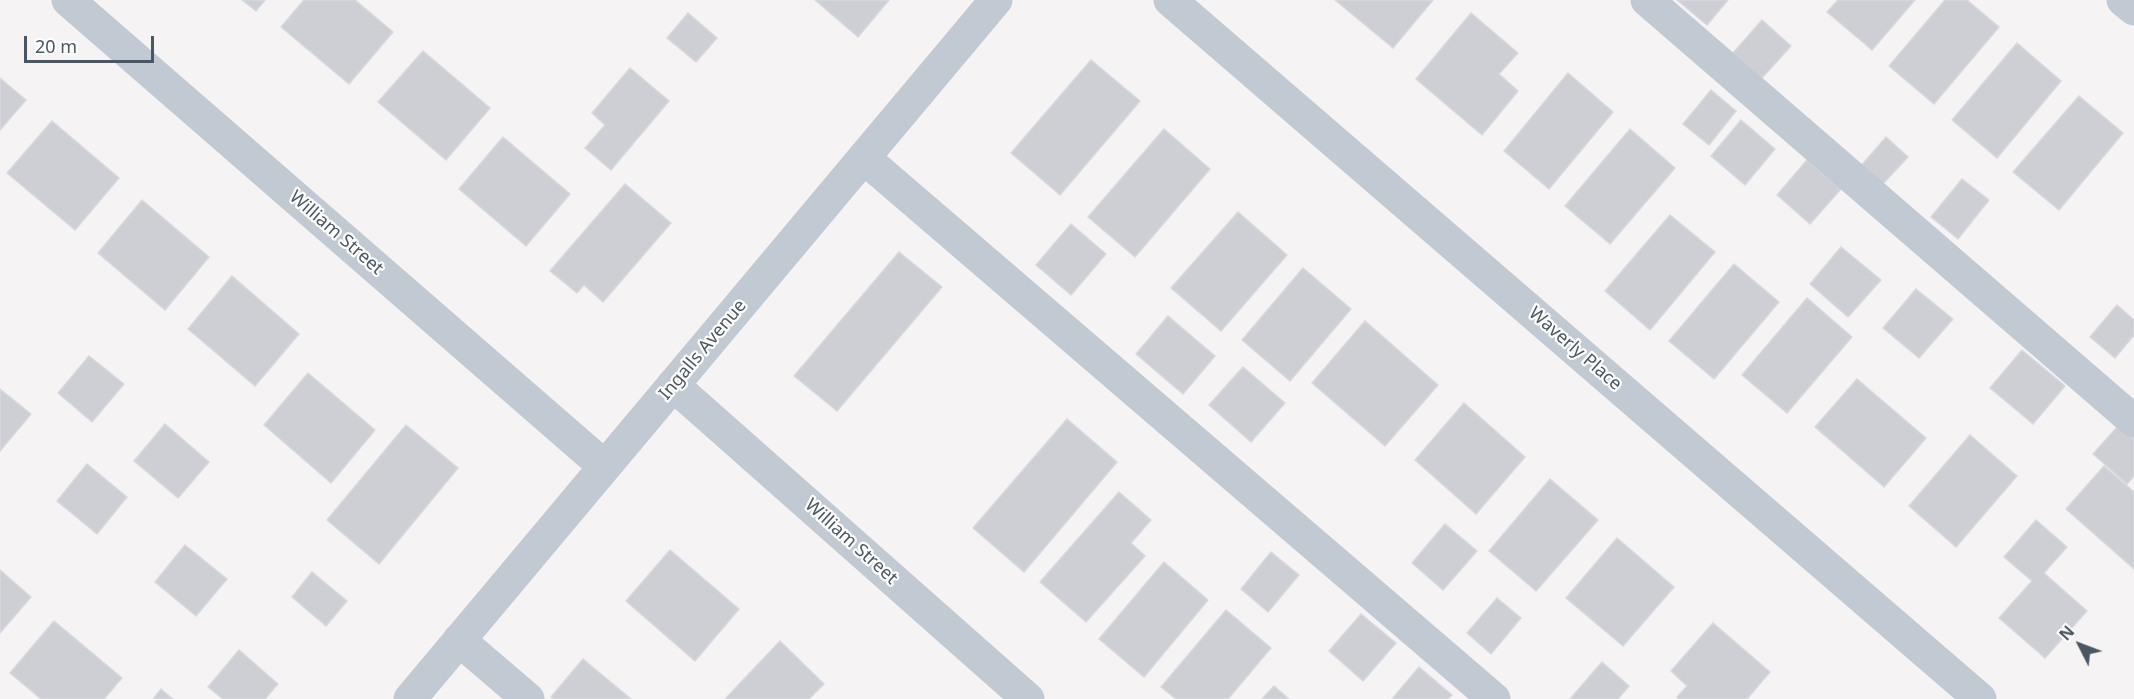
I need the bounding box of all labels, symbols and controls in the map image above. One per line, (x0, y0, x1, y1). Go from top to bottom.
scale bar (27, 24, 158, 62)
text: 20 m (35, 34, 77, 58)
street label: William Street (285, 186, 387, 280)
street label: Ingalls Avenue (655, 295, 751, 405)
street label: Waverly Place (1524, 303, 1626, 395)
street label: William Street (800, 495, 902, 589)
north arrow (2050, 615, 2110, 675)
text: N (2054, 621, 2079, 645)

